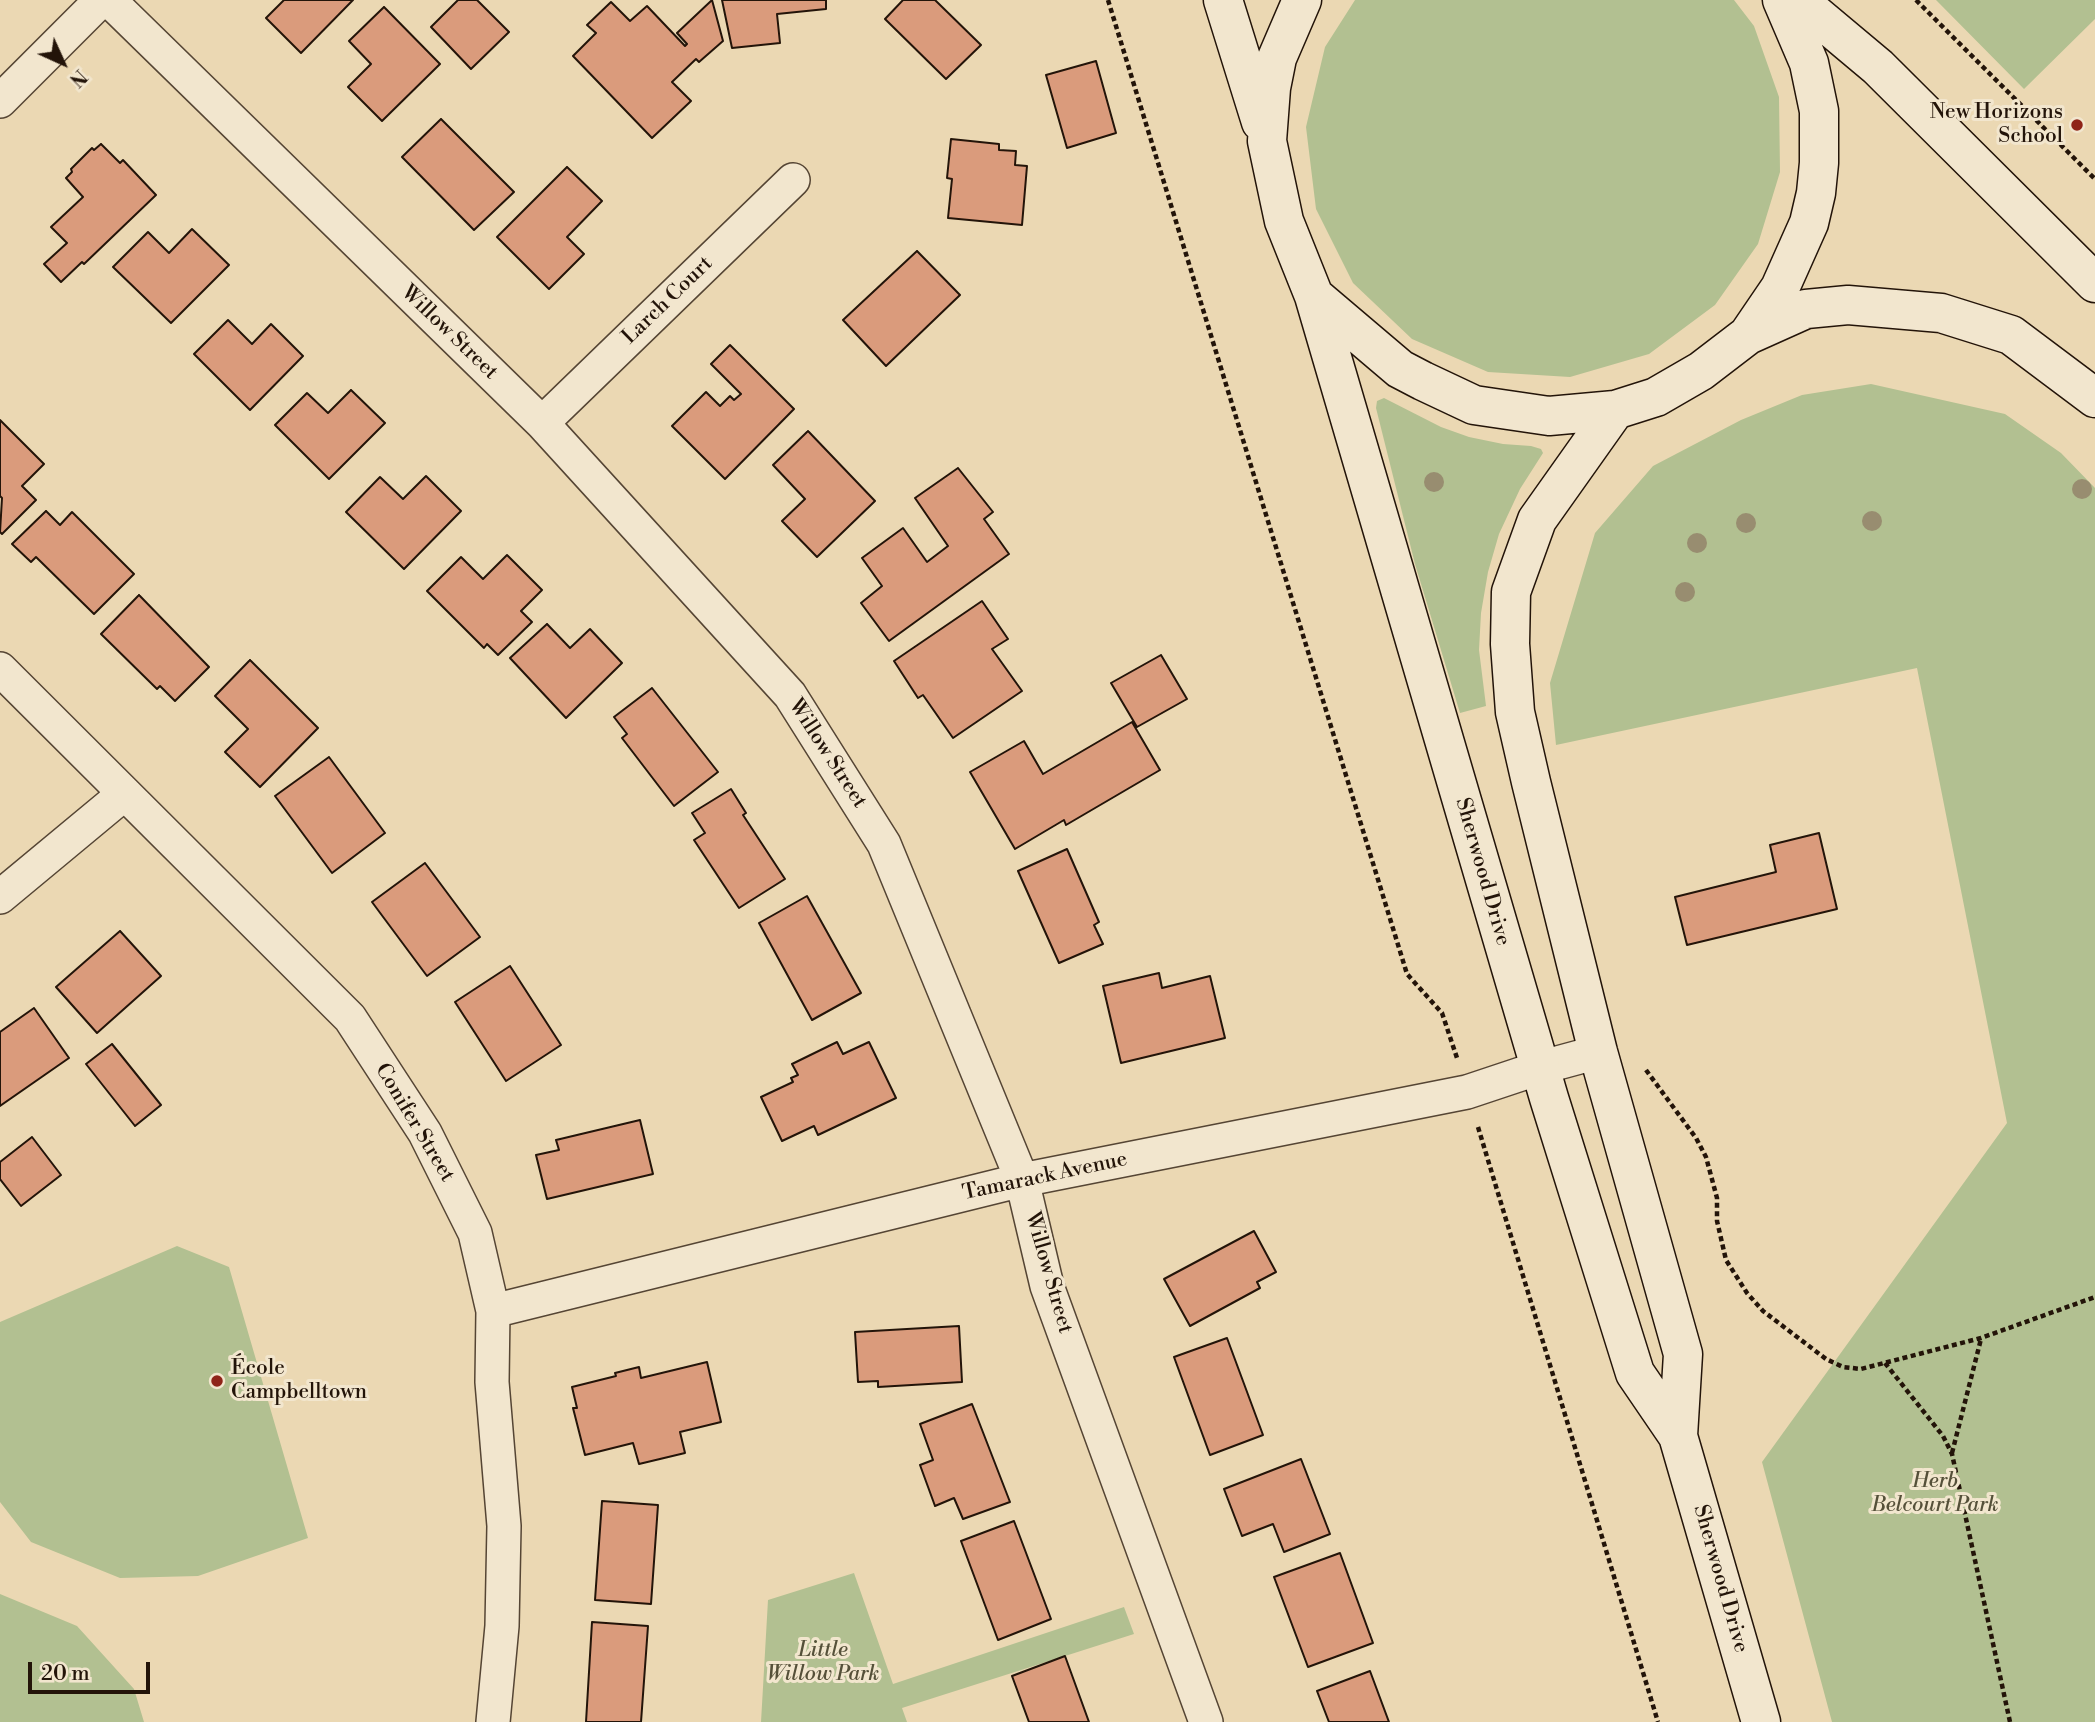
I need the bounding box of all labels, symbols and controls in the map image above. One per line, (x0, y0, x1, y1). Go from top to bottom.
north arrow (28, 28, 98, 98)
text: N (64, 64, 92, 92)
place label: New Horizons School (1930, 100, 2063, 150)
marker: New Horizons School (2069, 117, 2085, 133)
street label: Larch Court (618, 252, 718, 350)
street label: Willow Street (395, 281, 503, 385)
street label: Willow Street (782, 695, 872, 813)
street label: Sherwood Drive (1449, 795, 1515, 949)
street label: Conifer Street (369, 1059, 459, 1187)
street label: Tamarack Avenue (960, 1147, 1130, 1207)
street label: Willow Street (1019, 1210, 1077, 1336)
place label: École Campbelltown (231, 1356, 367, 1406)
marker: École Campbelltown (209, 1373, 225, 1389)
park label: Herb Belcourt Park (1872, 1469, 1998, 1519)
street label: Sherwood Drive (1687, 1502, 1753, 1656)
park label: Little Willow Park (767, 1638, 879, 1688)
scale bar (32, 1648, 154, 1692)
text: 20 m (41, 1661, 90, 1687)

